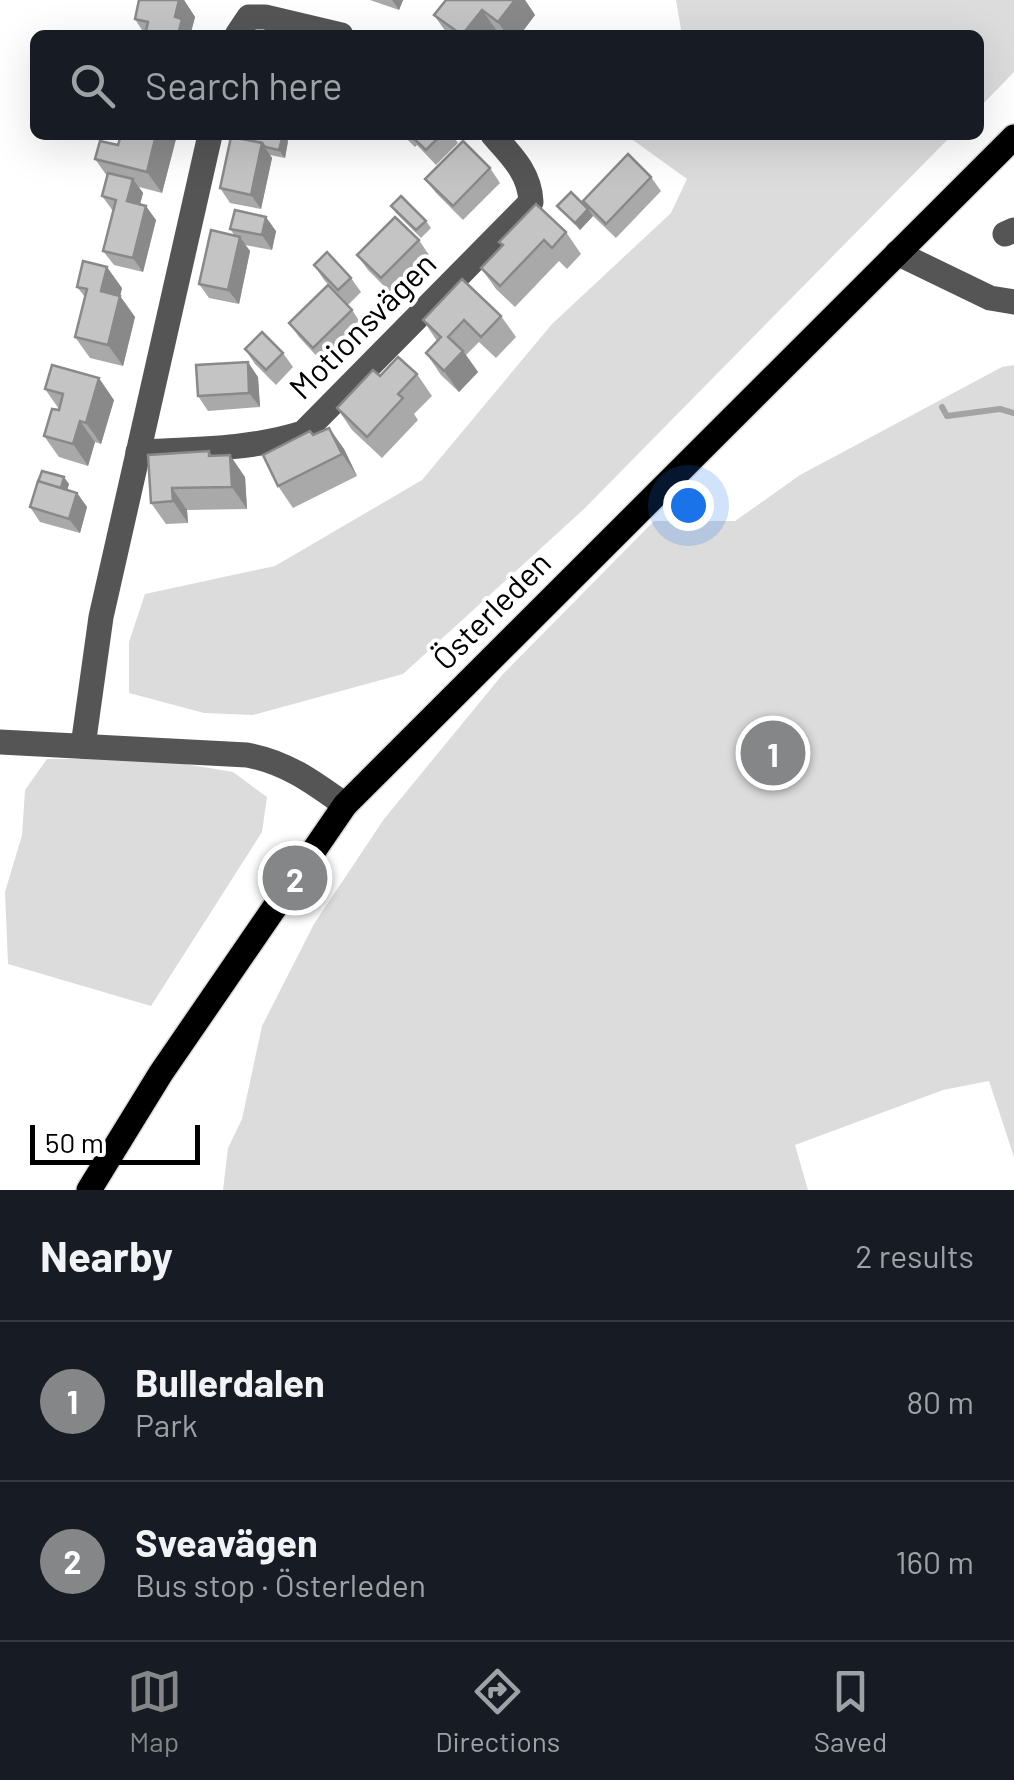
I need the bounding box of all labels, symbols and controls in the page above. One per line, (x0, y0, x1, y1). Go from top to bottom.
search box (30, 30, 984, 140)
icon: search (65, 58, 120, 113)
text: Search here (145, 62, 343, 108)
street label: Motionsvägen (280, 243, 443, 406)
your location (663, 480, 714, 531)
street label: Österleden (424, 543, 558, 677)
pin: 1 (740, 716, 806, 790)
pin: 2 (262, 840, 328, 916)
scale bar (30, 1120, 200, 1164)
text: 50 m (45, 1125, 104, 1159)
text: Nearby (40, 1230, 173, 1280)
text: 2 results (855, 1236, 974, 1274)
text: Bullerdalen (135, 1359, 325, 1405)
text: 1 (67, 1382, 78, 1420)
text: 80 m (906, 1382, 974, 1420)
text: Park (135, 1405, 198, 1443)
text: Sveavägen (135, 1519, 318, 1565)
text: 2 (64, 1542, 81, 1580)
text: 160 m (895, 1542, 974, 1580)
text: Bus stop · Österleden (135, 1565, 426, 1603)
tab: Map (127, 1664, 182, 1758)
tab: Directions (435, 1664, 560, 1758)
tab: Saved (814, 1664, 887, 1758)

